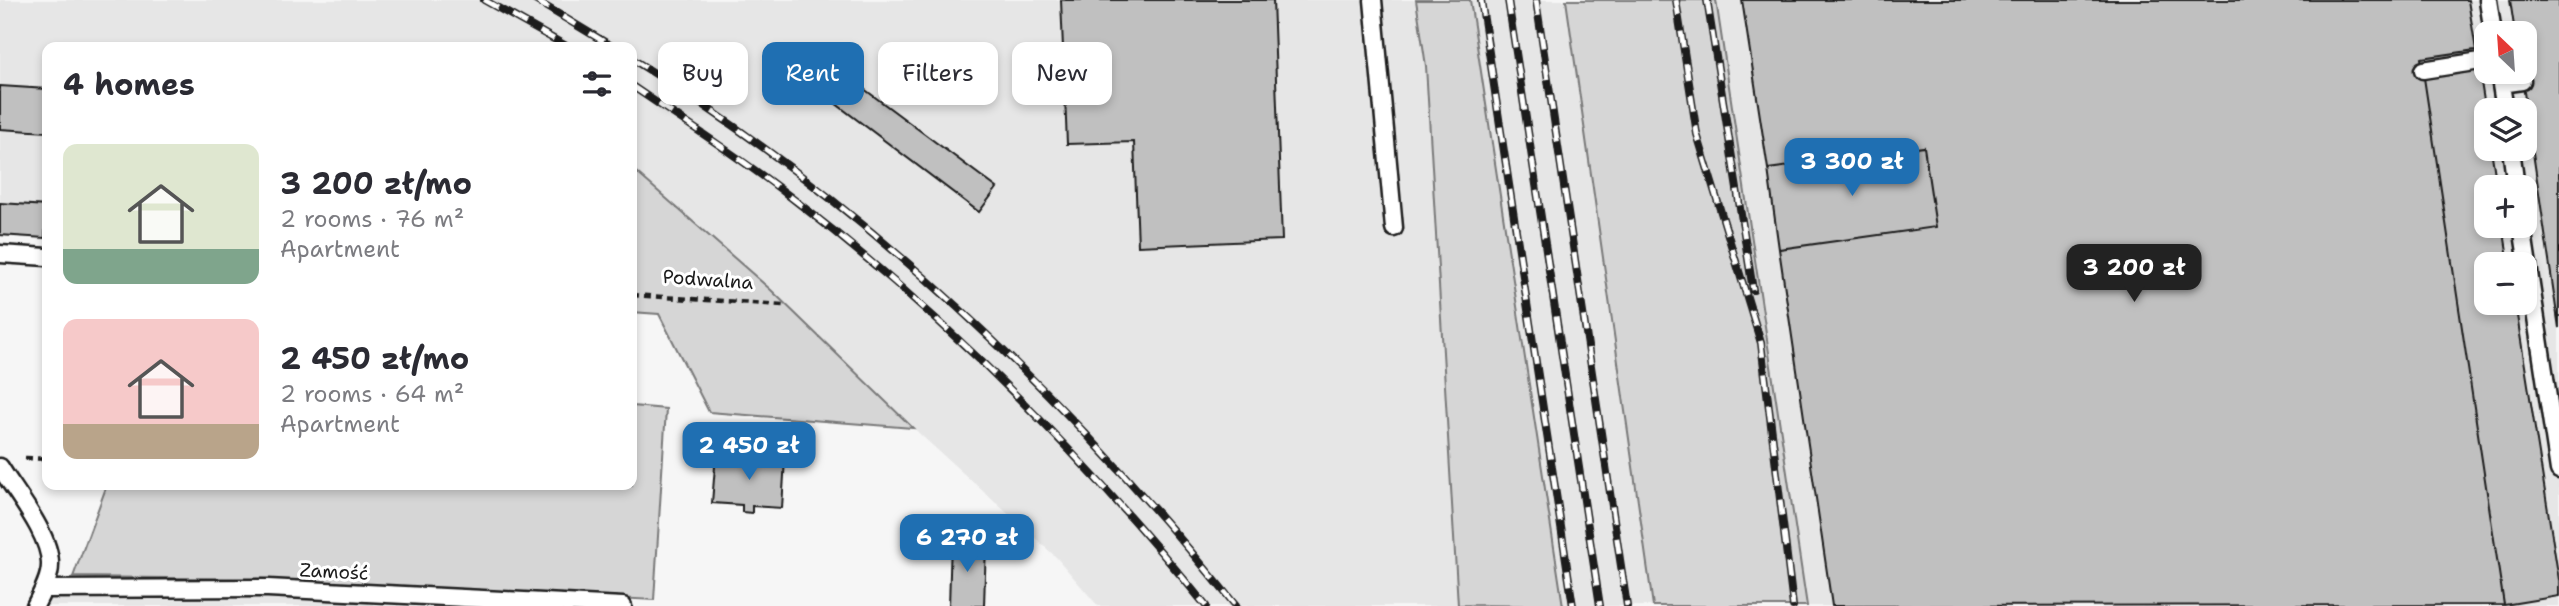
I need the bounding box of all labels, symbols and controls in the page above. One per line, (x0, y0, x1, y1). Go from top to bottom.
north arrow (2474, 21, 2538, 84)
map controls (2474, 21, 2537, 315)
chip: Buy (658, 42, 748, 105)
chip: Rent (762, 42, 864, 105)
chip: Filters (878, 42, 998, 105)
chip: New (1012, 42, 1112, 105)
text: 4 homes (63, 64, 195, 105)
icon: filters (578, 65, 616, 103)
button: layers (2474, 98, 2537, 161)
pin: 3 300 zł (1780, 138, 1924, 198)
text: 3 300 zł (1800, 146, 1904, 176)
text: 3 200 zł/mo (280, 163, 472, 204)
icon: home (119, 172, 203, 256)
button: + (2474, 175, 2537, 238)
text: 2 rooms · 76 m² (280, 204, 464, 234)
text: Apartment (280, 234, 400, 264)
pin: 3 200 zł (2062, 244, 2206, 304)
text: 3 200 zł (2083, 252, 2185, 282)
button: − (2474, 252, 2537, 315)
street label: Podwalna (662, 264, 754, 295)
text: 2 450 zł/mo (280, 338, 469, 379)
icon: home (119, 347, 203, 431)
text: 2 rooms · 64 m² (280, 379, 464, 409)
text: Apartment (280, 409, 400, 439)
pin: 2 450 zł (677, 422, 821, 482)
text: 2 450 zł (699, 430, 799, 460)
pin: 6 270 zł (895, 514, 1039, 574)
text: 6 270 zł (916, 522, 1018, 552)
street label: Zamość (299, 557, 369, 586)

